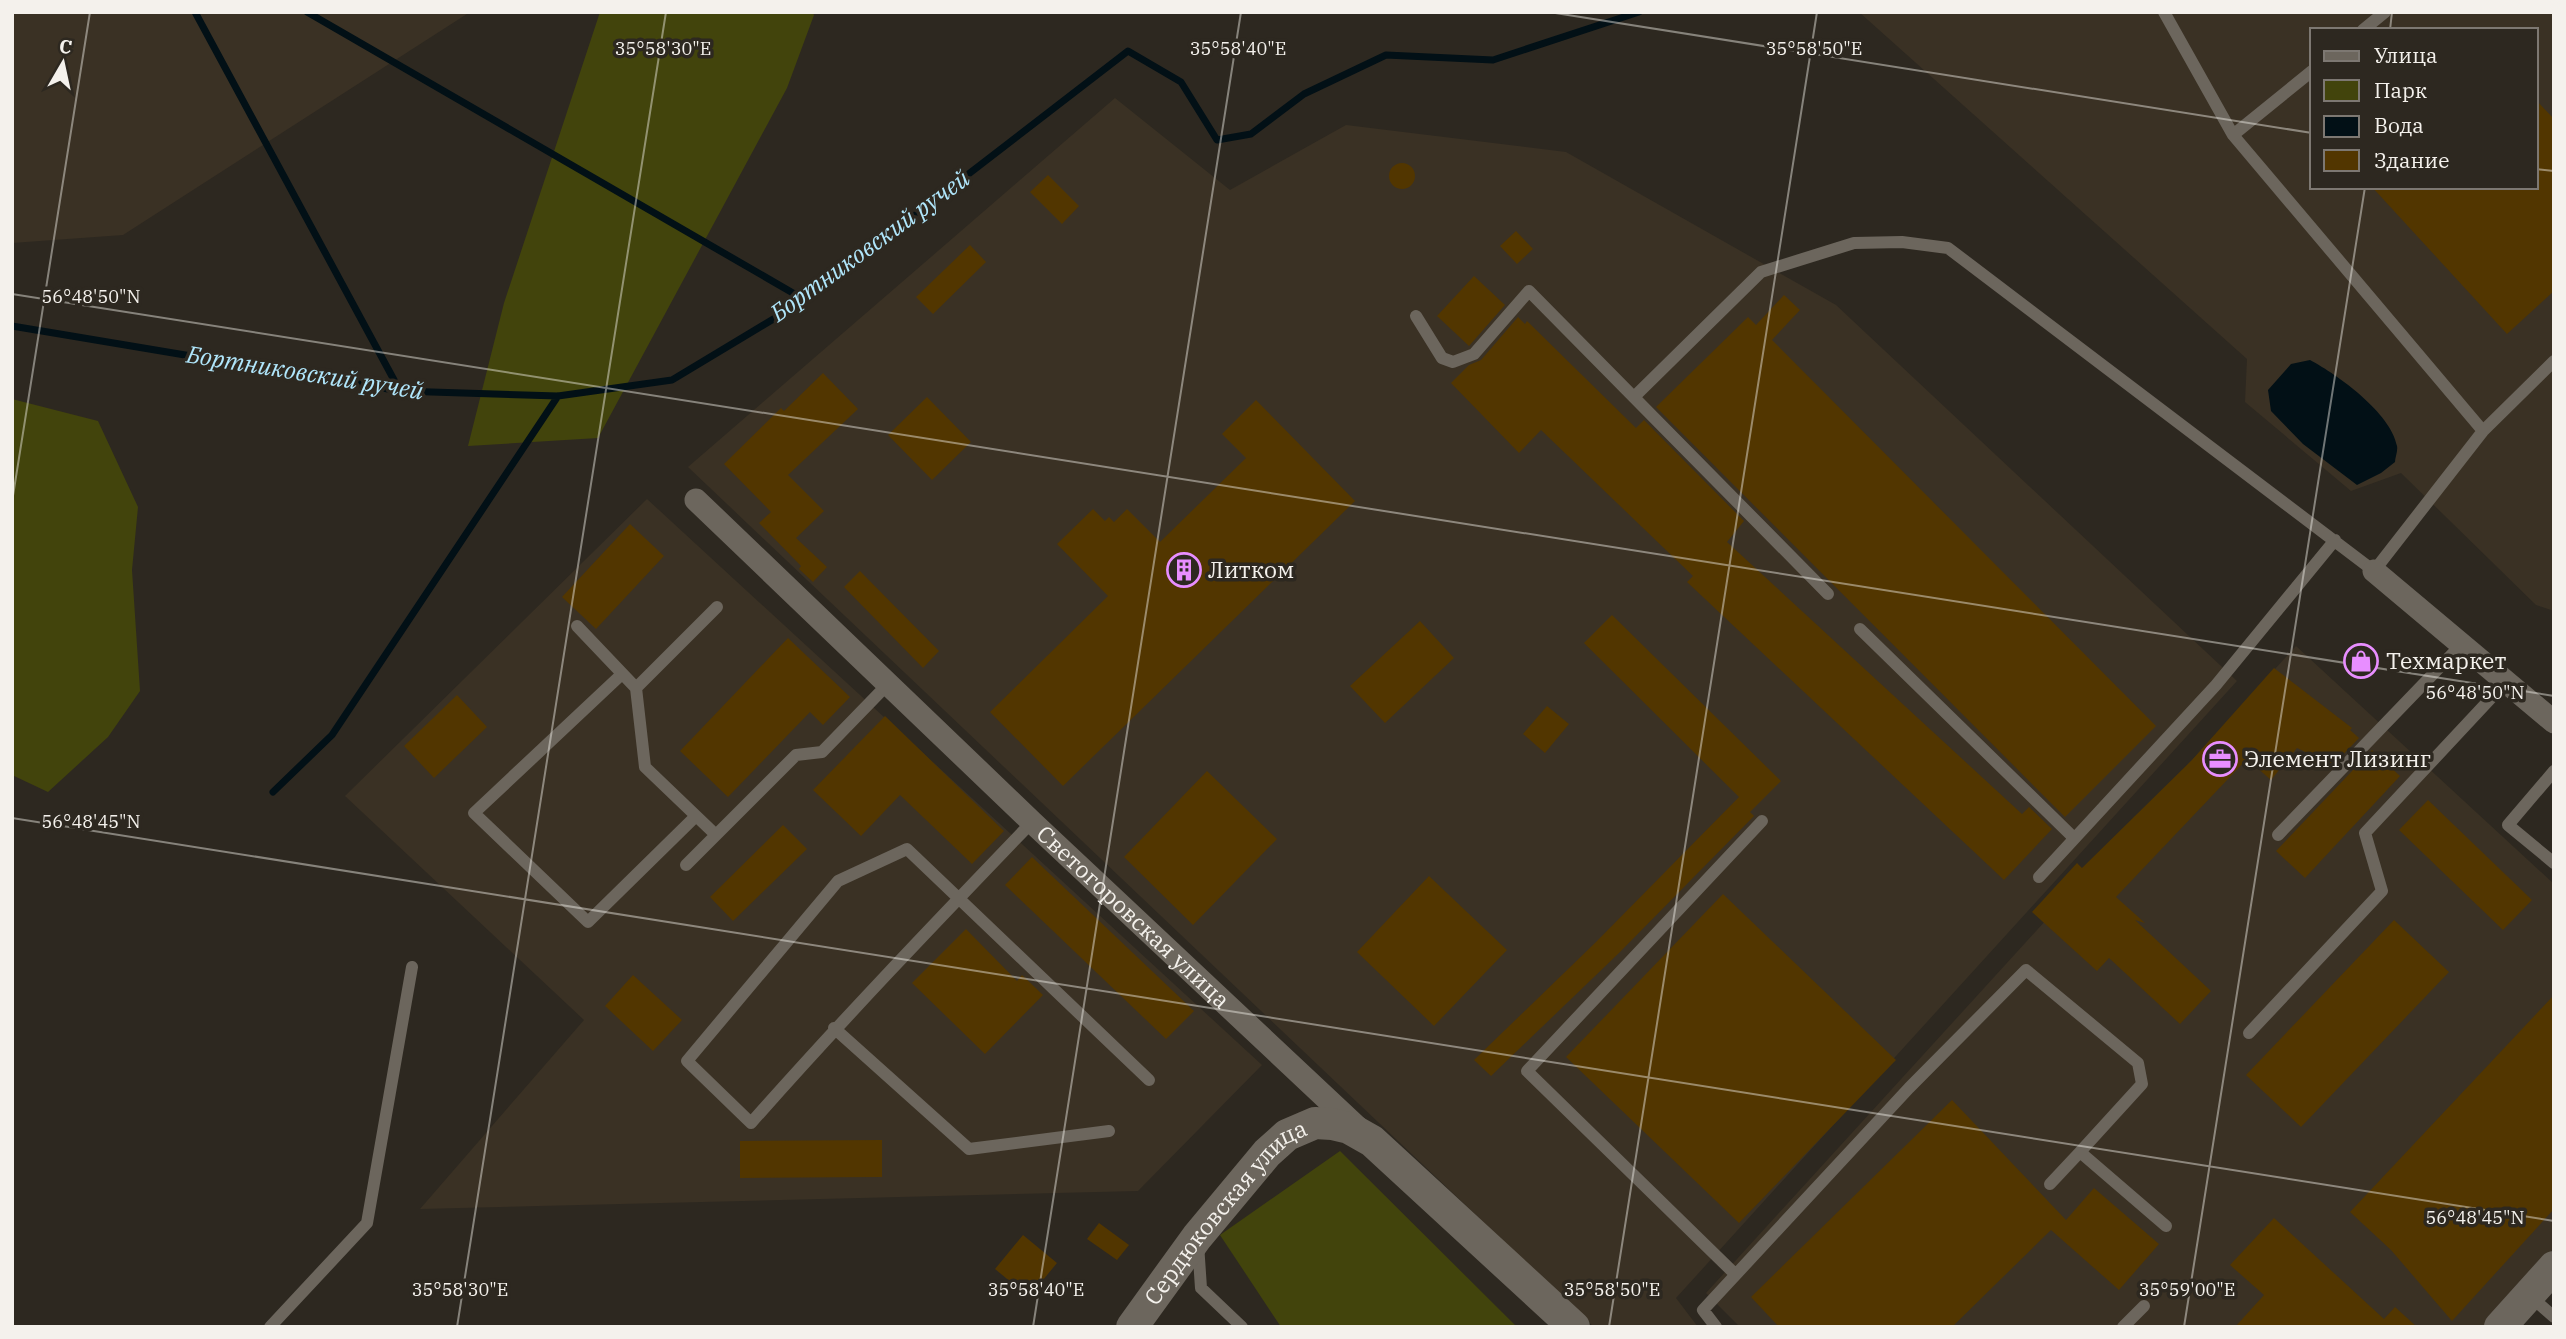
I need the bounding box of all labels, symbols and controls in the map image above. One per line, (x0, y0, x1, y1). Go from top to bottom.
north arrow (28, 28, 98, 98)
legend (2310, 28, 2538, 189)
text: С (58, 33, 74, 59)
text: 35°58'30"E (615, 37, 711, 60)
text: 35°58'40"E (1190, 37, 1286, 60)
text: 35°58'50"E (1766, 37, 1862, 60)
text: Улица (2374, 41, 2438, 69)
text: Парк (2374, 76, 2427, 104)
text: Вода (2374, 111, 2424, 139)
text: Здание (2374, 146, 2449, 174)
water label: Бортниковский ручей (762, 162, 976, 329)
text: 56°48'50"N (42, 285, 141, 308)
water label: Бортниковский ручей (183, 337, 426, 407)
building icon: Литком (1165, 551, 1203, 589)
place label: Литком (1208, 554, 1294, 584)
shop icon: Техмаркет (2342, 642, 2380, 680)
place label: Техмаркет (2386, 645, 2506, 675)
text: 56°48'50"N (2426, 681, 2525, 704)
office icon: Элемент Лизинг (2201, 740, 2239, 778)
place label: Элемент Лизинг (2244, 743, 2431, 773)
text: 56°48'45"N (42, 810, 141, 833)
street label: Светогоровская улица (1031, 818, 1237, 1014)
street label: Сердюковская улица (1137, 1112, 1311, 1311)
text: 56°48'45"N (2426, 1206, 2525, 1229)
text: 35°58'30"E (412, 1278, 508, 1301)
text: 35°58'40"E (988, 1278, 1084, 1301)
text: 35°58'50"E (1564, 1278, 1660, 1301)
text: 35°59'00"E (2139, 1278, 2235, 1301)

